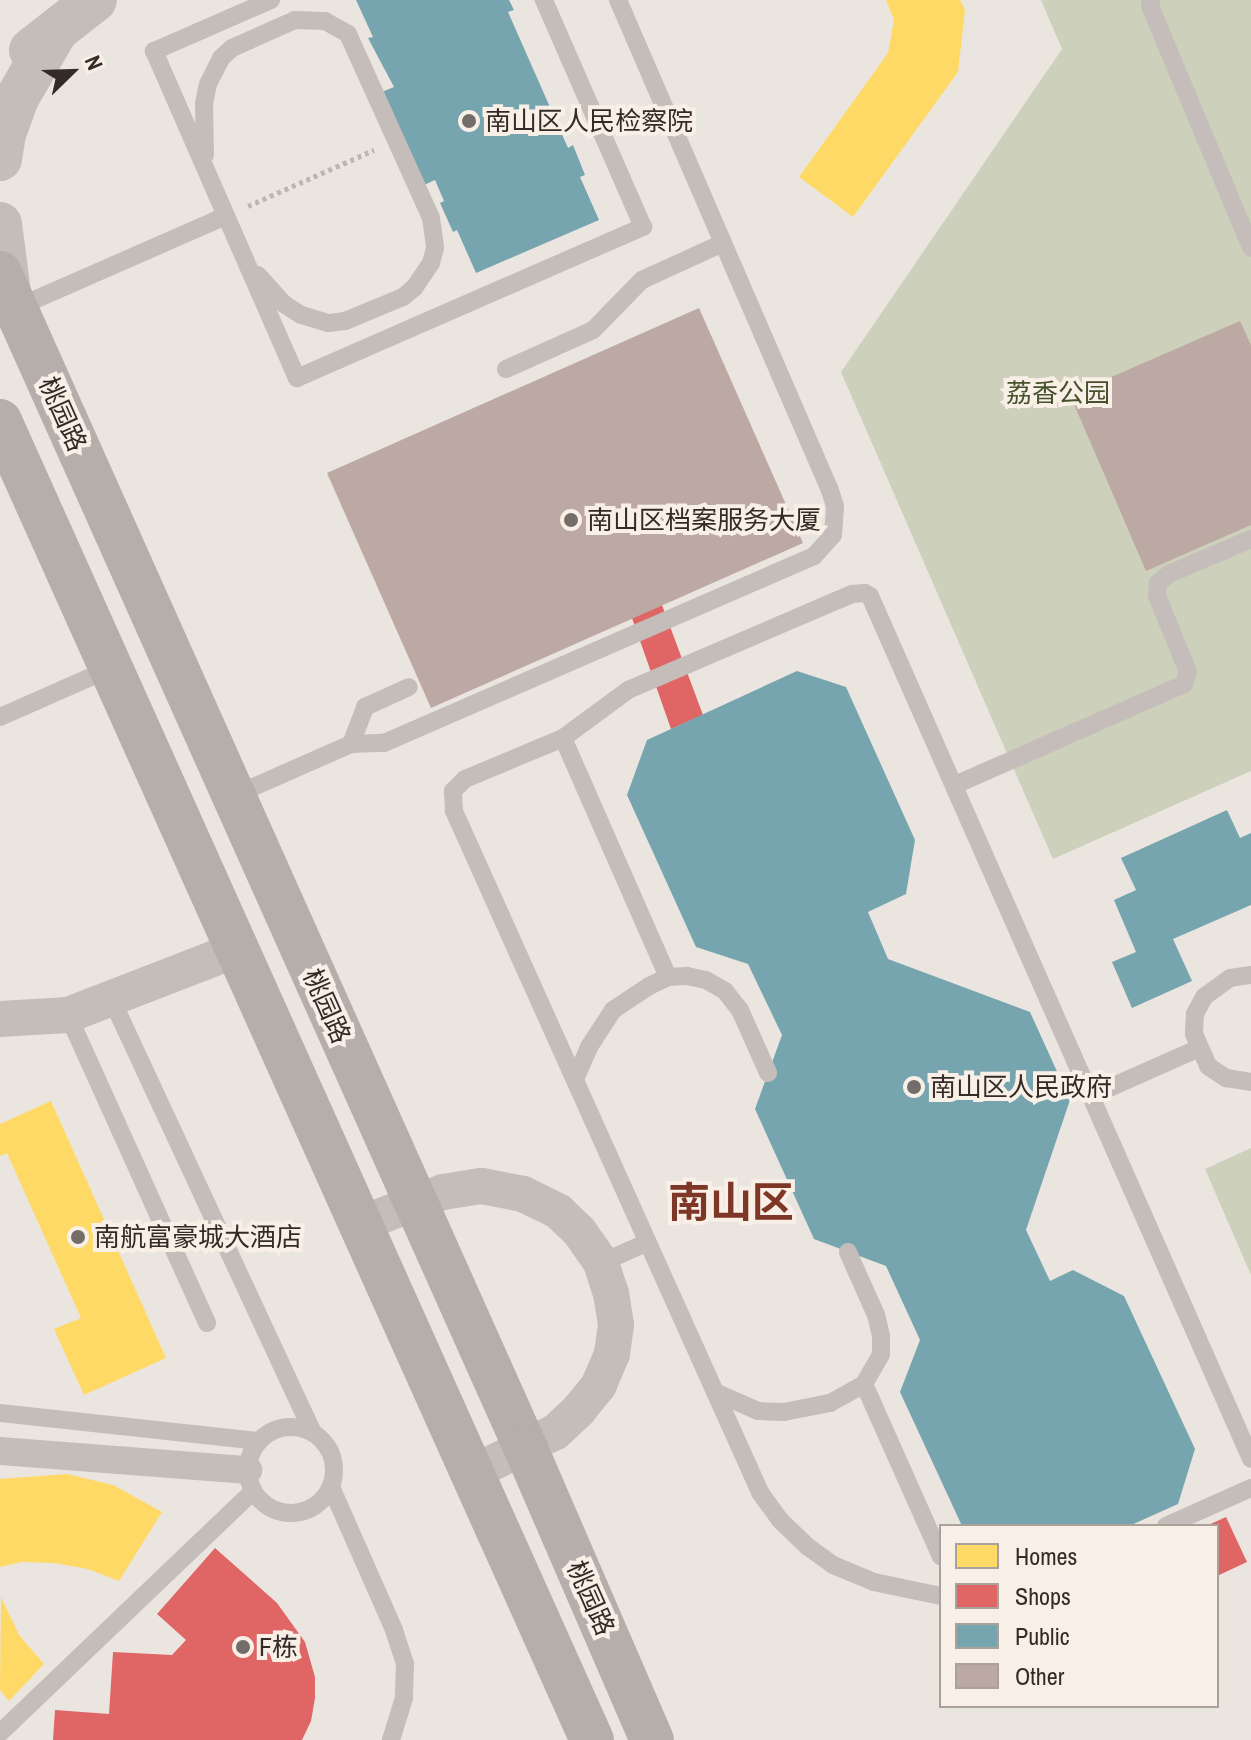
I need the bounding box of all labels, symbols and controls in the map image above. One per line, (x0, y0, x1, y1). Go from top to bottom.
north arrow (32, 32, 112, 112)
text: N (78, 51, 110, 74)
place label: 南山区人民检察院 (485, 105, 693, 137)
marker: 南山区人民检察院 (460, 112, 478, 130)
street label: 桃园路 (33, 372, 93, 456)
park label: 荔香公园 (1006, 377, 1110, 409)
place label: 南山区档案服务大厦 (587, 504, 821, 536)
marker: 南山区档案服务大厦 (562, 511, 580, 529)
street label: 桃园路 (297, 964, 357, 1048)
place label: 南山区人民政府 (930, 1071, 1112, 1103)
marker: 南山区人民政府 (905, 1078, 923, 1096)
district label: 南山区 (668, 1177, 794, 1227)
place label: 南航富豪城大酒店 (94, 1221, 302, 1253)
marker: 南航富豪城大酒店 (69, 1228, 87, 1246)
legend (939, 1524, 1219, 1708)
text: Homes (1015, 1540, 1077, 1572)
street label: 桃园路 (561, 1556, 621, 1640)
text: Shops (1015, 1580, 1071, 1612)
text: Public (1015, 1620, 1070, 1652)
place label: F栋 (259, 1631, 298, 1663)
marker: F栋 (234, 1638, 252, 1656)
text: Other (1015, 1660, 1064, 1692)

